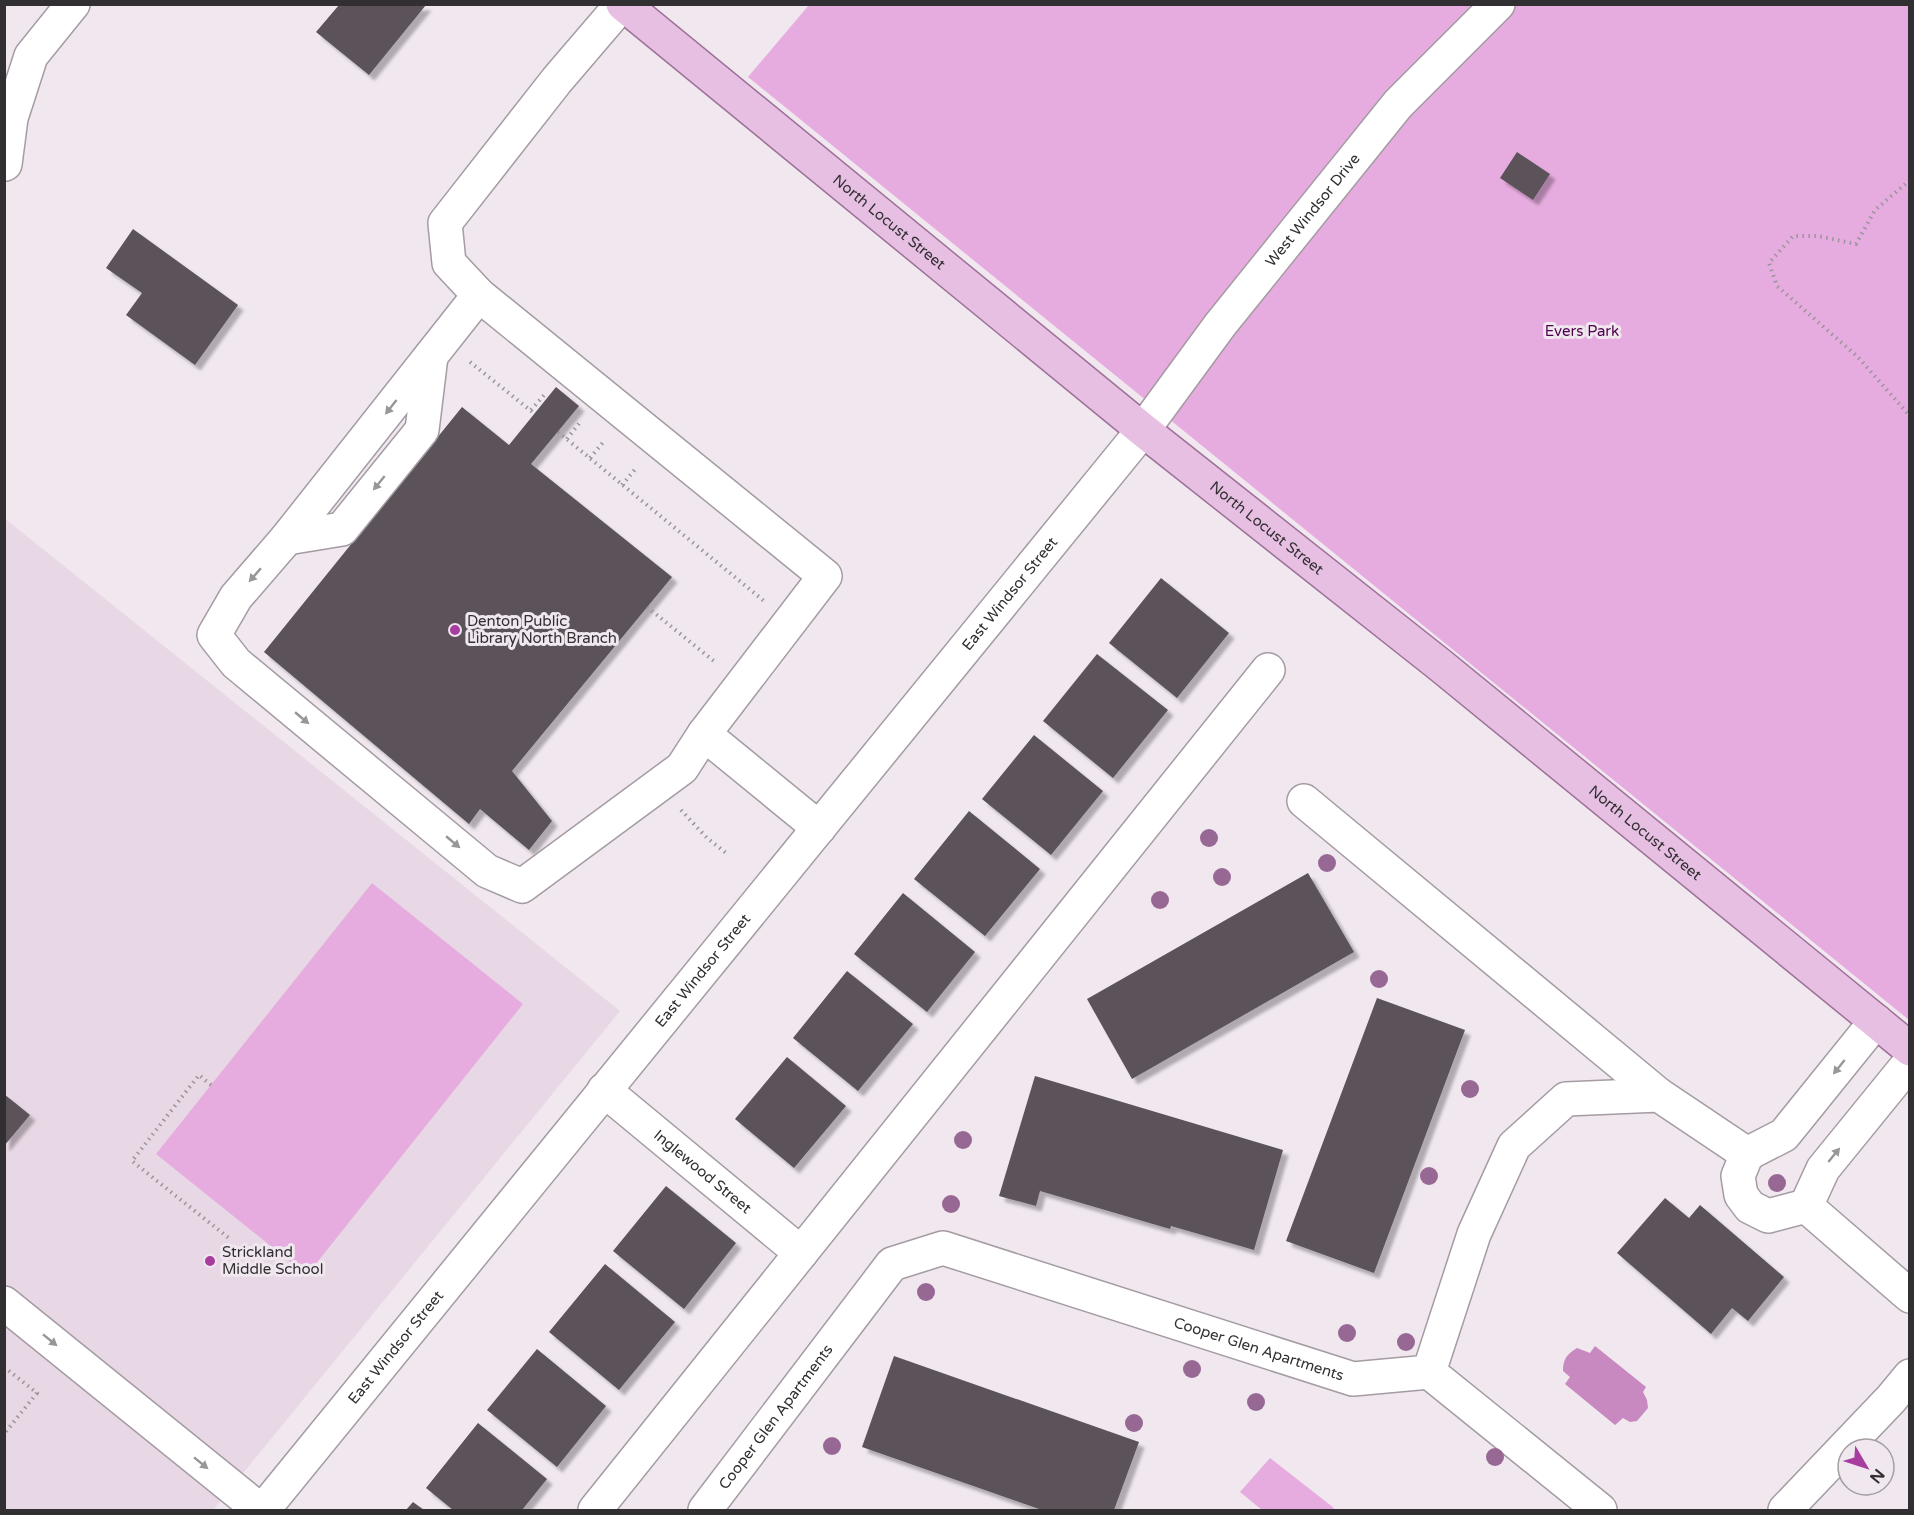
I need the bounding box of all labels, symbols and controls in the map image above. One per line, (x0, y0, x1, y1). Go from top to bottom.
street label: West Windsor Drive (1262, 150, 1364, 270)
street label: North Locust Street (829, 171, 949, 274)
park label: Evers Park (1545, 322, 1619, 340)
one-way arrow (385, 399, 397, 414)
one-way arrow (373, 475, 386, 490)
street label: North Locust Street (1206, 477, 1327, 579)
street label: East Windsor Street (958, 533, 1061, 654)
one-way arrow (249, 567, 262, 583)
place label: Denton Public Library North Branch (467, 612, 617, 647)
marker: Denton Public Library North Branch (448, 623, 462, 637)
one-way arrow (295, 711, 310, 724)
street label: North Locust Street (1585, 781, 1705, 884)
one-way arrow (445, 836, 460, 848)
street label: East Windsor Street (651, 910, 754, 1031)
one-way arrow (1834, 1059, 1846, 1074)
street label: Inglewood Street (650, 1126, 755, 1217)
one-way arrow (1828, 1147, 1841, 1163)
place label: Strickland Middle School (222, 1243, 323, 1278)
marker: Strickland Middle School (203, 1254, 217, 1268)
street label: East Windsor Street (344, 1287, 447, 1408)
street label: Cooper Glen Apartments (1172, 1313, 1346, 1384)
one-way arrow (42, 1333, 57, 1346)
street label: Cooper Glen Apartments (715, 1341, 837, 1493)
north arrow (1836, 1437, 1896, 1497)
one-way arrow (194, 1456, 209, 1468)
text: N (1865, 1465, 1889, 1487)

